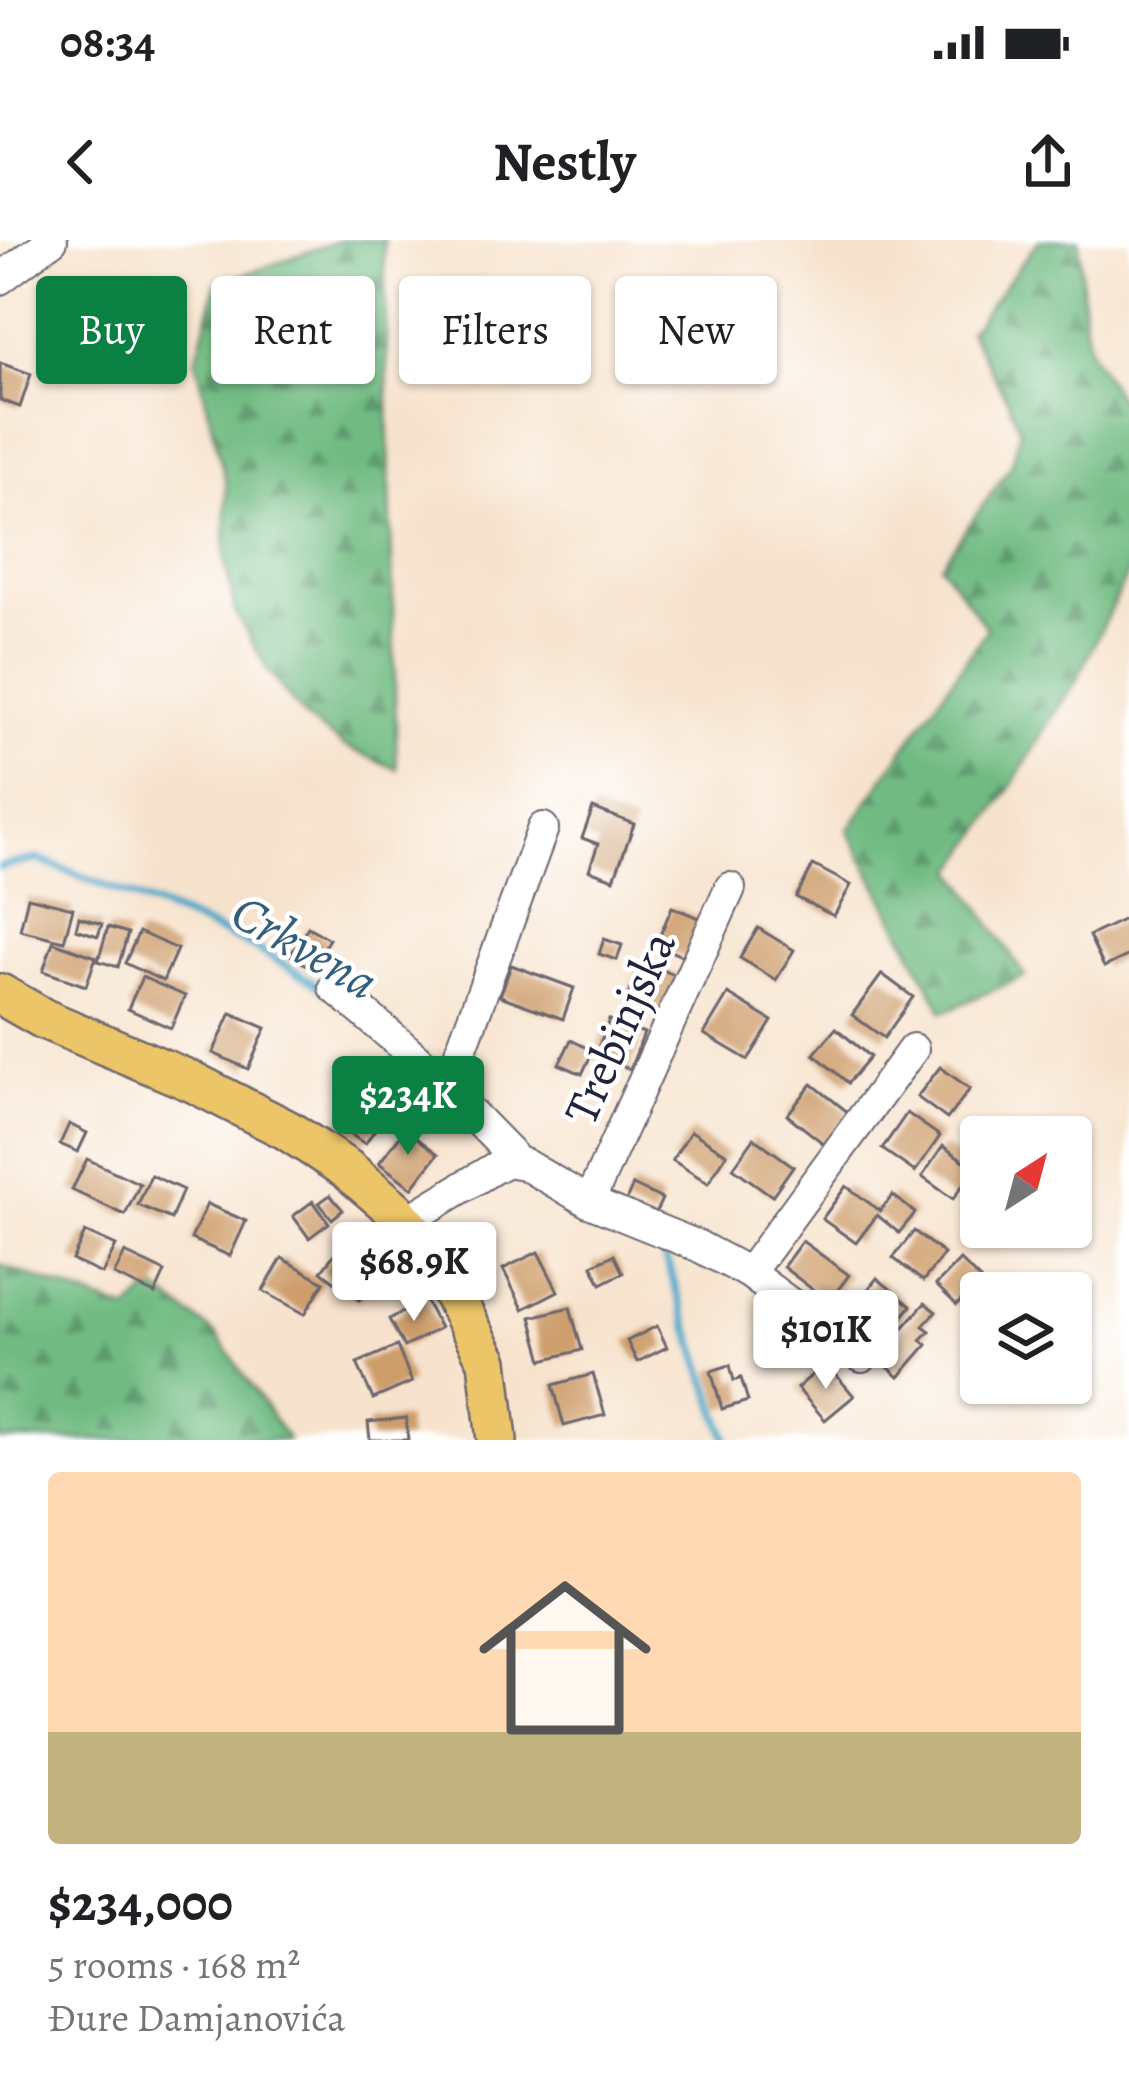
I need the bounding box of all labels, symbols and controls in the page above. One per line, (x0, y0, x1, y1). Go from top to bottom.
text: 08:34 (60, 11, 155, 73)
text: Nestly (493, 125, 636, 199)
icon: back (48, 129, 114, 195)
icon: share (1015, 129, 1081, 195)
chip: Buy (36, 276, 187, 384)
chip: Rent (211, 276, 375, 384)
chip: Filters (399, 276, 591, 384)
chip: New (615, 276, 777, 384)
water label: Crkvena (219, 877, 390, 1017)
street label: Trebinjska (548, 920, 692, 1134)
pin: $234K (324, 1056, 492, 1158)
text: $234K (359, 1068, 457, 1121)
north arrow (960, 1116, 1092, 1248)
map controls (960, 1116, 1092, 1404)
pin: $68.9K (316, 1222, 512, 1324)
text: $68.9K (359, 1234, 469, 1287)
button: layers (960, 1272, 1092, 1404)
pin: $101K (742, 1290, 910, 1392)
text: $101K (780, 1302, 872, 1355)
icon: home (457, 1550, 673, 1766)
text: $234,000 (48, 1868, 233, 1938)
text: 5 rooms · 168 m² (48, 1938, 300, 1991)
text: Đure Damjanovića (48, 1991, 345, 2044)

